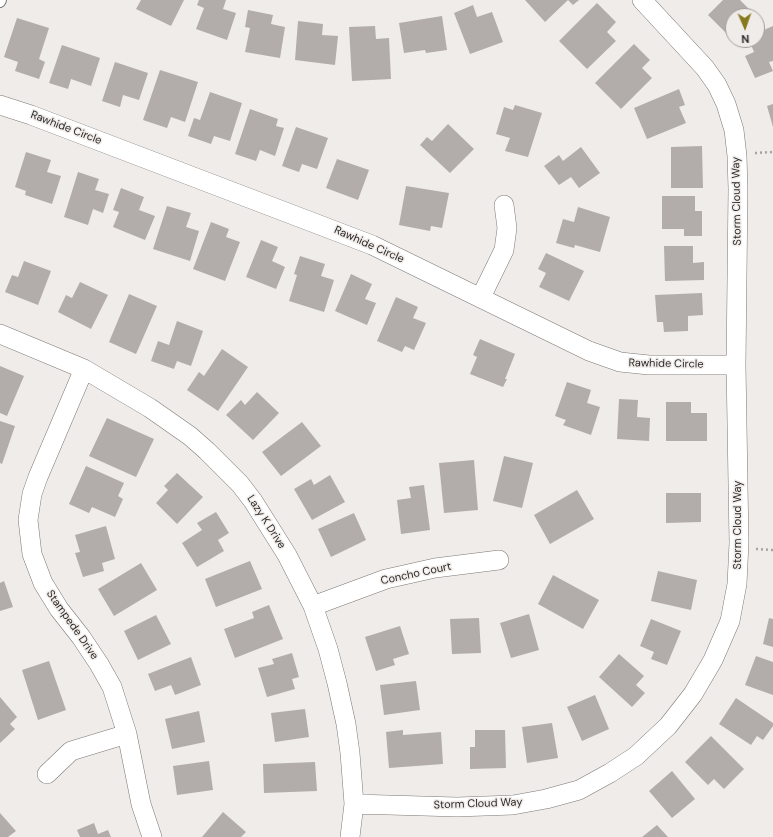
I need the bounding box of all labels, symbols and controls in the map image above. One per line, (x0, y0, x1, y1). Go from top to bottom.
north arrow (725, 8, 765, 48)
text: N (741, 32, 750, 46)
street label: Rawhide Circle (29, 108, 103, 148)
street label: Storm Cloud Way (730, 156, 744, 246)
street label: Rawhide Circle (332, 224, 406, 266)
street label: Rawhide Circle (628, 357, 704, 371)
street label: Storm Cloud Way (731, 481, 745, 569)
street label: Lazy K Drive (244, 493, 288, 551)
street label: Concho Court (379, 560, 453, 588)
street label: Stampede Drive (43, 588, 101, 662)
street label: Storm Cloud Way (433, 796, 523, 812)

